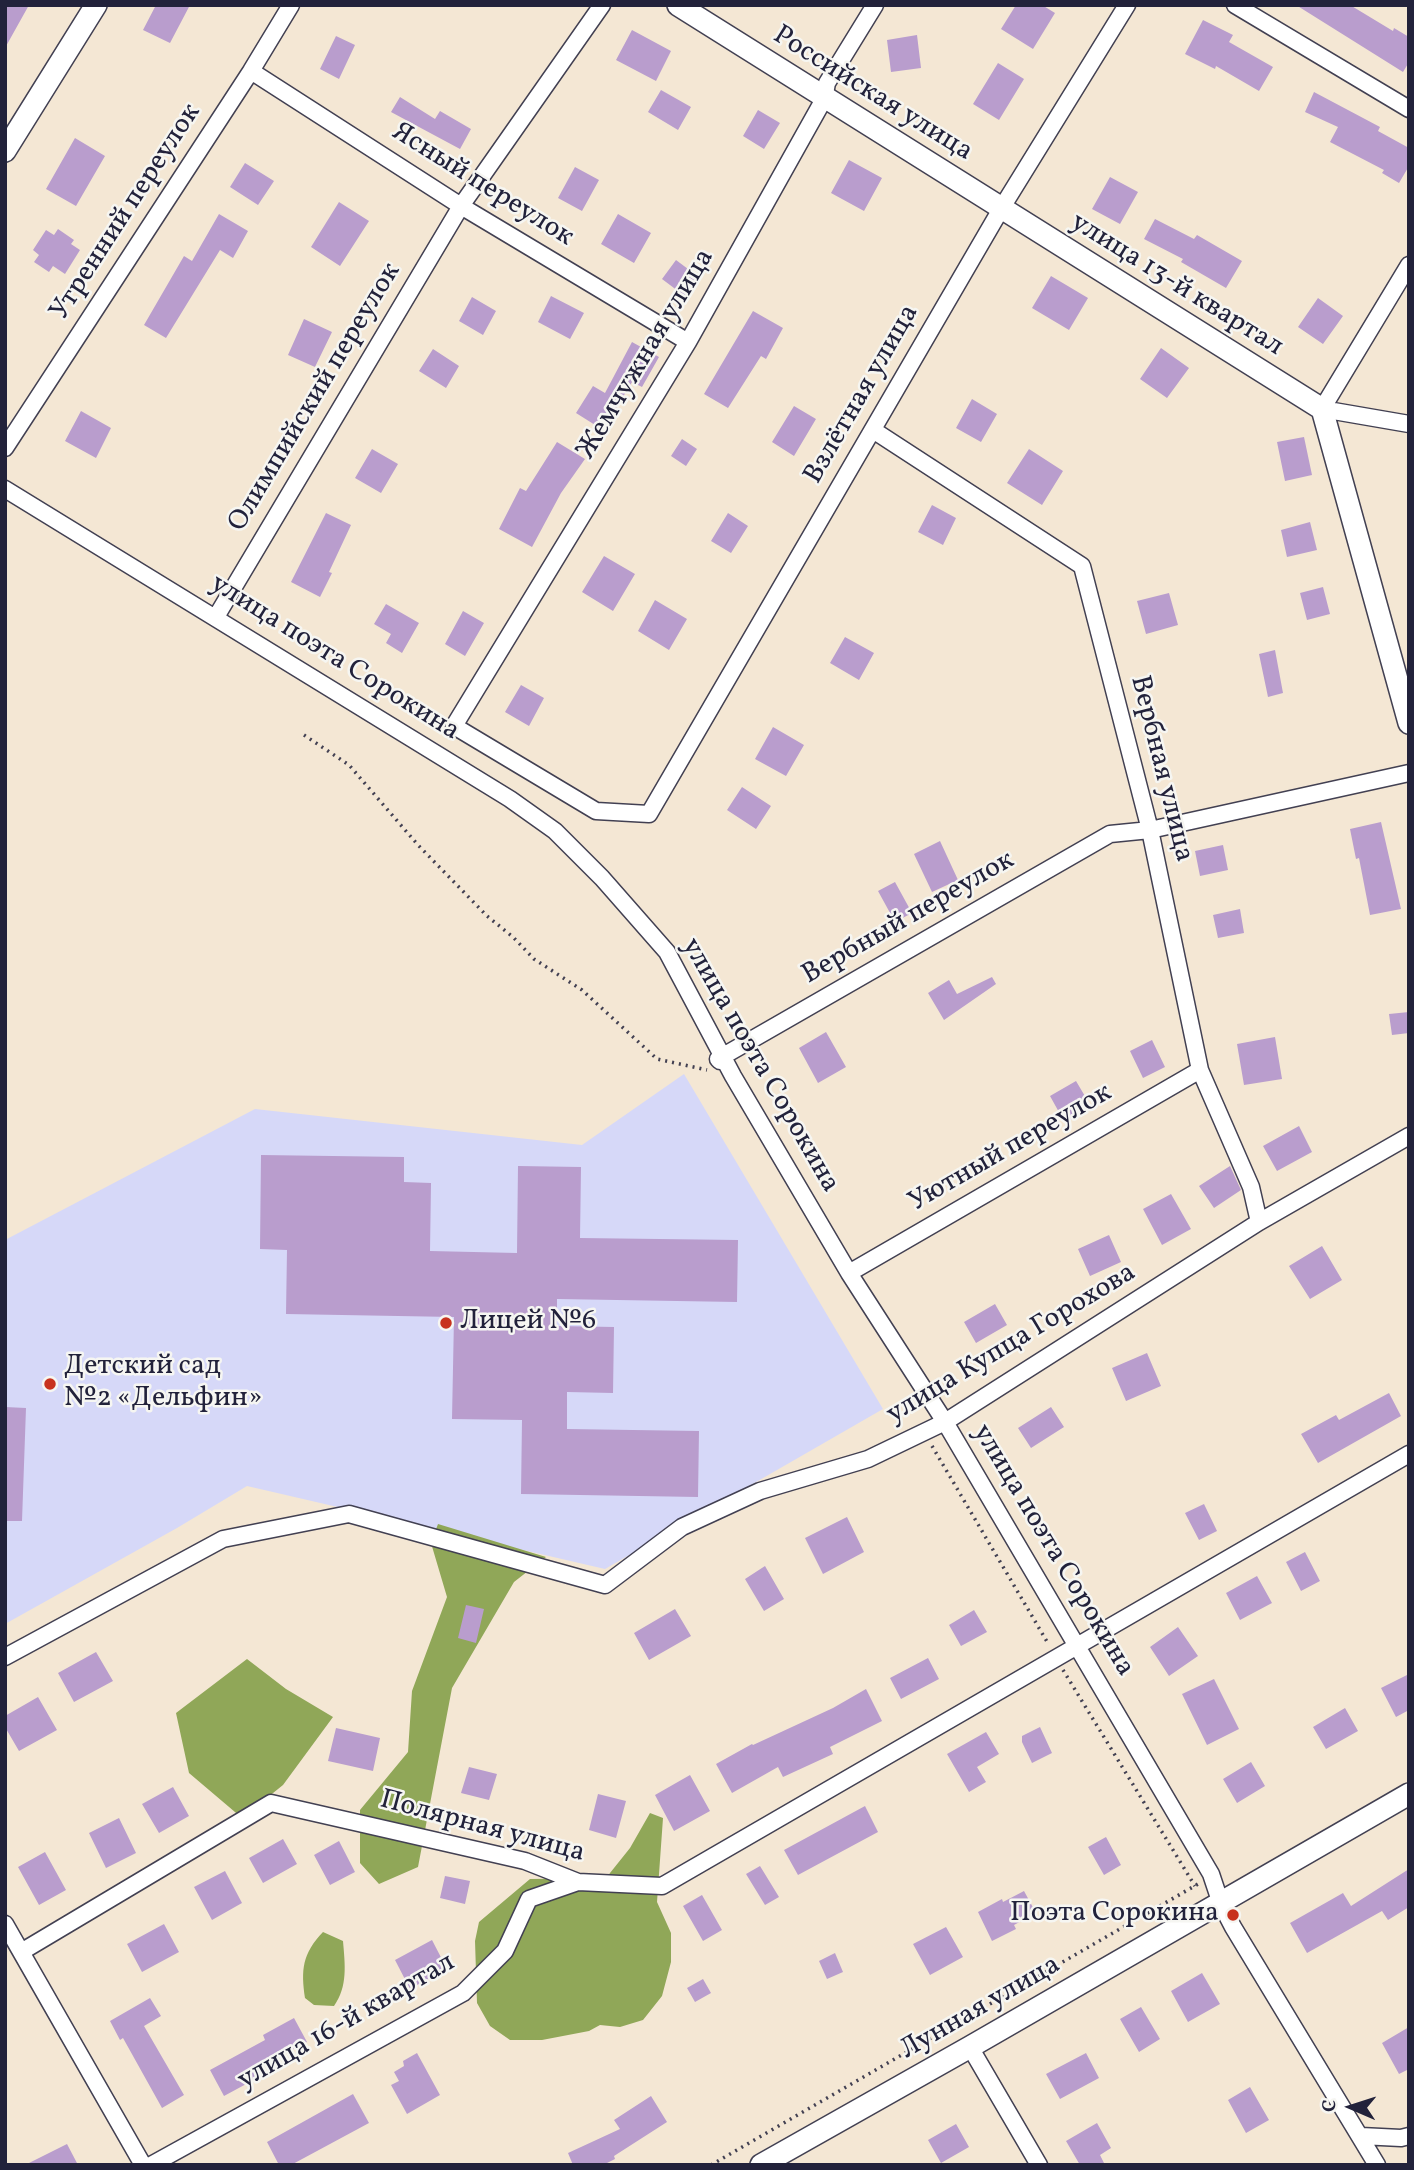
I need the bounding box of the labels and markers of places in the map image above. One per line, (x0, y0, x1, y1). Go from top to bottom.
place label: Лицей №6 (460, 1306, 596, 1340)
marker: Лицей №6 (438, 1315, 454, 1331)
place label: Детский сад №2 «Дельфин» (64, 1351, 262, 1417)
marker: Детский сад №2 «Дельфин» (42, 1376, 58, 1392)
place label: Поэта Сорокина (1010, 1898, 1219, 1932)
marker: Поэта Сорокина (1225, 1907, 1241, 1923)

